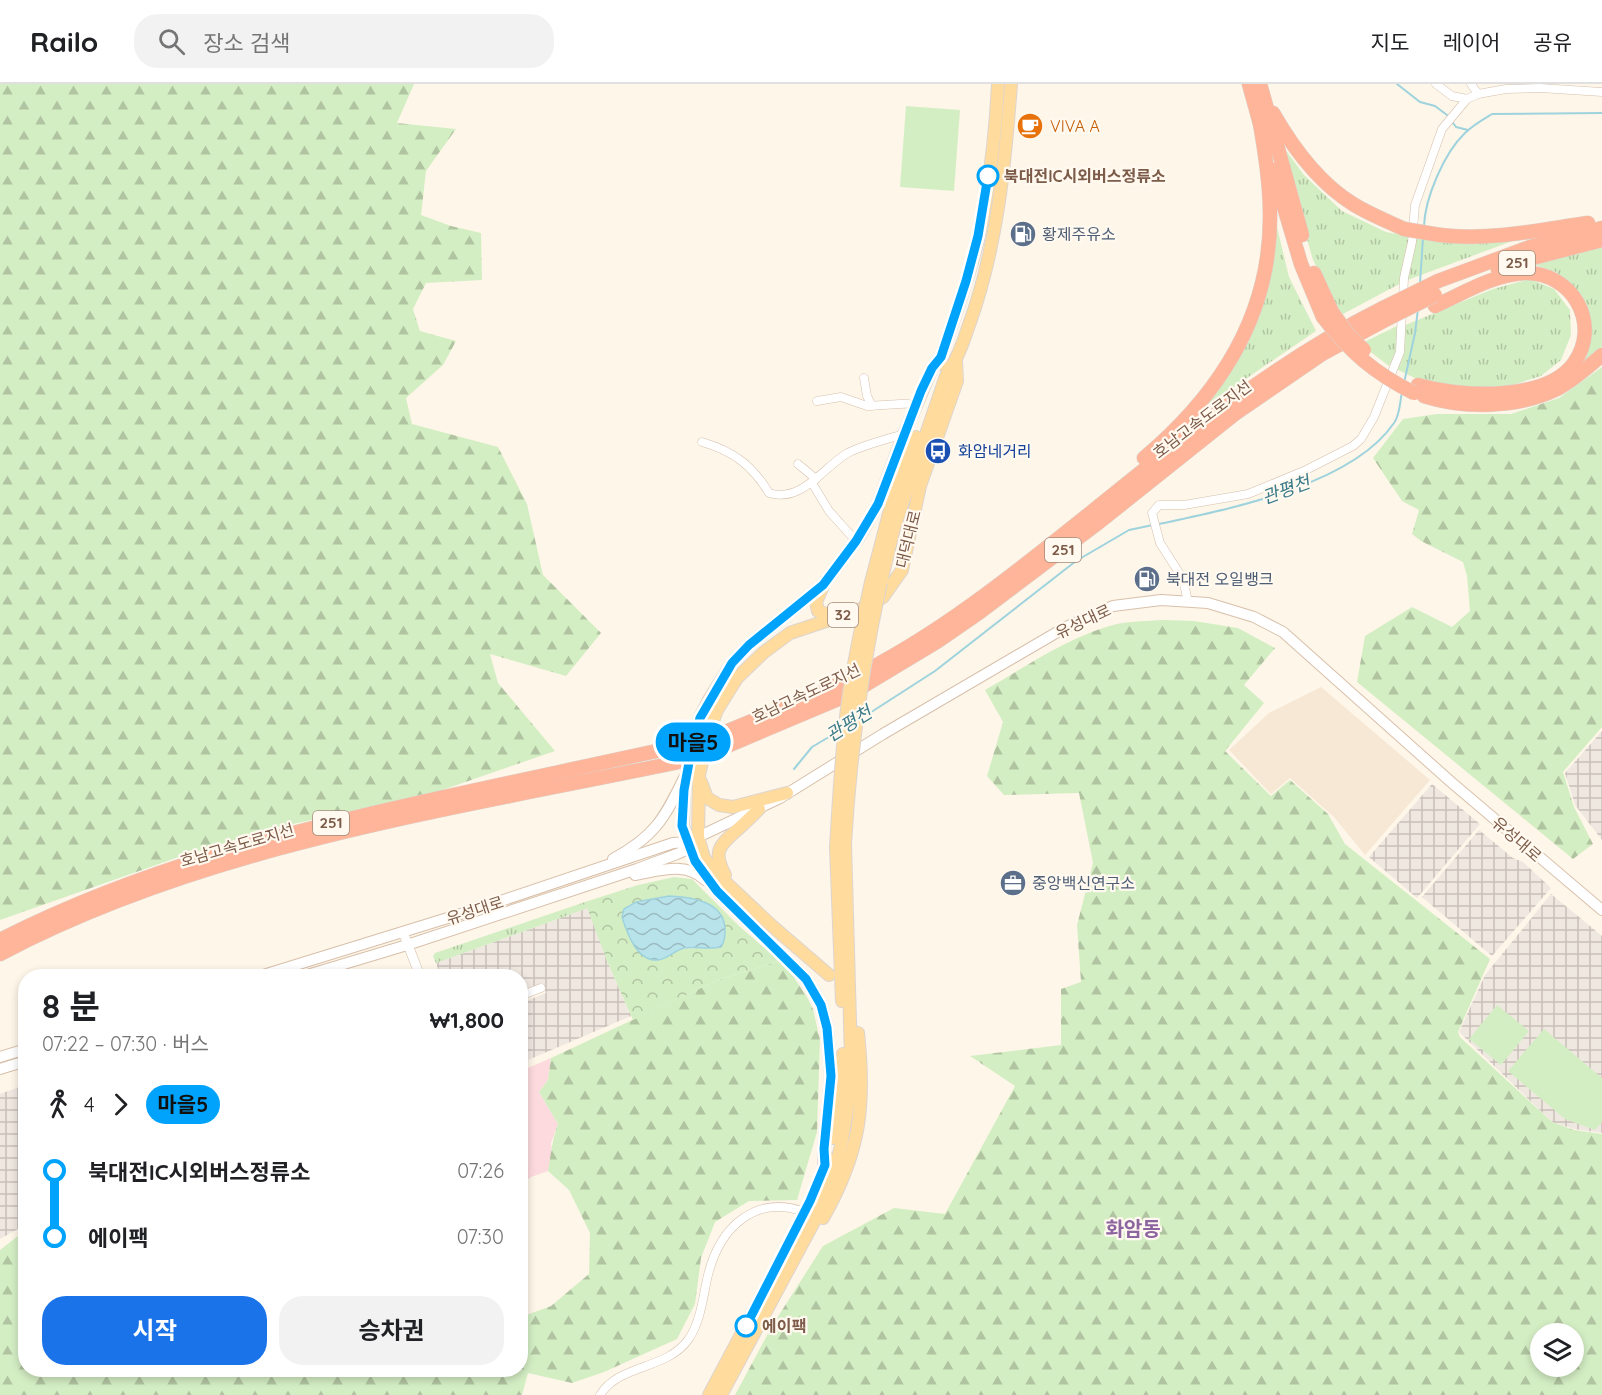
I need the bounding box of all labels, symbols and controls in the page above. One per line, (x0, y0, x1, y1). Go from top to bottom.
search box (134, 14, 554, 68)
text: Railo (30, 24, 98, 59)
icon: search (155, 25, 188, 58)
text: 장소 검색 (203, 29, 290, 57)
text: 지도 (1371, 29, 1409, 55)
text: 레이어 (1442, 29, 1500, 55)
text: 공유 (1533, 29, 1572, 55)
cafe icon: VIVA A (1015, 111, 1045, 141)
place label: VIVA A (1050, 116, 1100, 136)
marker: 북대전IC시외버스정류소 (977, 165, 999, 187)
place label: 북대전IC시외버스정류소 (1004, 166, 1166, 186)
fuel station icon: 황제주유소 (1008, 219, 1038, 249)
place label: 황제주유소 (1042, 224, 1116, 244)
road number: 251 (1499, 251, 1535, 275)
street label: 호남고속도로지선 (1149, 376, 1255, 462)
bus stop icon: 화암네거리 (923, 436, 953, 466)
place label: 화암네거리 (958, 441, 1032, 461)
water label: 관평천 (1259, 469, 1315, 509)
street label: 대덕대로 (891, 508, 925, 570)
road number: 251 (1045, 538, 1081, 562)
fuel station icon: 북대전 오일뱅크 (1132, 564, 1162, 594)
place label: 북대전 오일뱅크 (1166, 569, 1273, 589)
street label: 유성대로 (1052, 599, 1114, 643)
road number: 32 (828, 603, 858, 627)
street label: 호남고속도로지선 (748, 659, 864, 727)
water label: 관평천 (822, 699, 878, 746)
line badge: 마을5 (658, 722, 728, 762)
text: 마을5 (668, 729, 718, 755)
road number: 251 (313, 811, 349, 835)
street label: 유성대로 (1488, 812, 1546, 866)
street label: 호남고속도로지선 (178, 819, 296, 871)
office icon: 중앙백신연구소 (998, 868, 1028, 898)
place label: 중앙백신연구소 (1032, 873, 1135, 893)
street label: 유성대로 (444, 891, 506, 929)
text: 8 분 (42, 985, 100, 1026)
text: ₩1,800 (430, 1006, 504, 1034)
text: 07:22 – 07:30 · 버스 (42, 1031, 209, 1056)
icon: walk (42, 1088, 75, 1121)
icon: forward (104, 1088, 137, 1121)
text: 마을5 (158, 1091, 208, 1117)
text: 4 (84, 1092, 95, 1117)
text: 북대전IC시외버스정류소 (88, 1158, 310, 1186)
text: 07:26 (457, 1158, 504, 1183)
district label: 화암동 (1105, 1216, 1161, 1241)
text: 에이팩 (88, 1224, 149, 1252)
text: 07:30 (457, 1224, 504, 1249)
button: 시작 (42, 1296, 267, 1365)
button: 승차권 (279, 1296, 504, 1365)
marker: 에이팩 (735, 1315, 757, 1337)
place label: 에이팩 (762, 1316, 806, 1336)
map controls (1530, 1323, 1584, 1377)
button: layers (1530, 1323, 1584, 1377)

